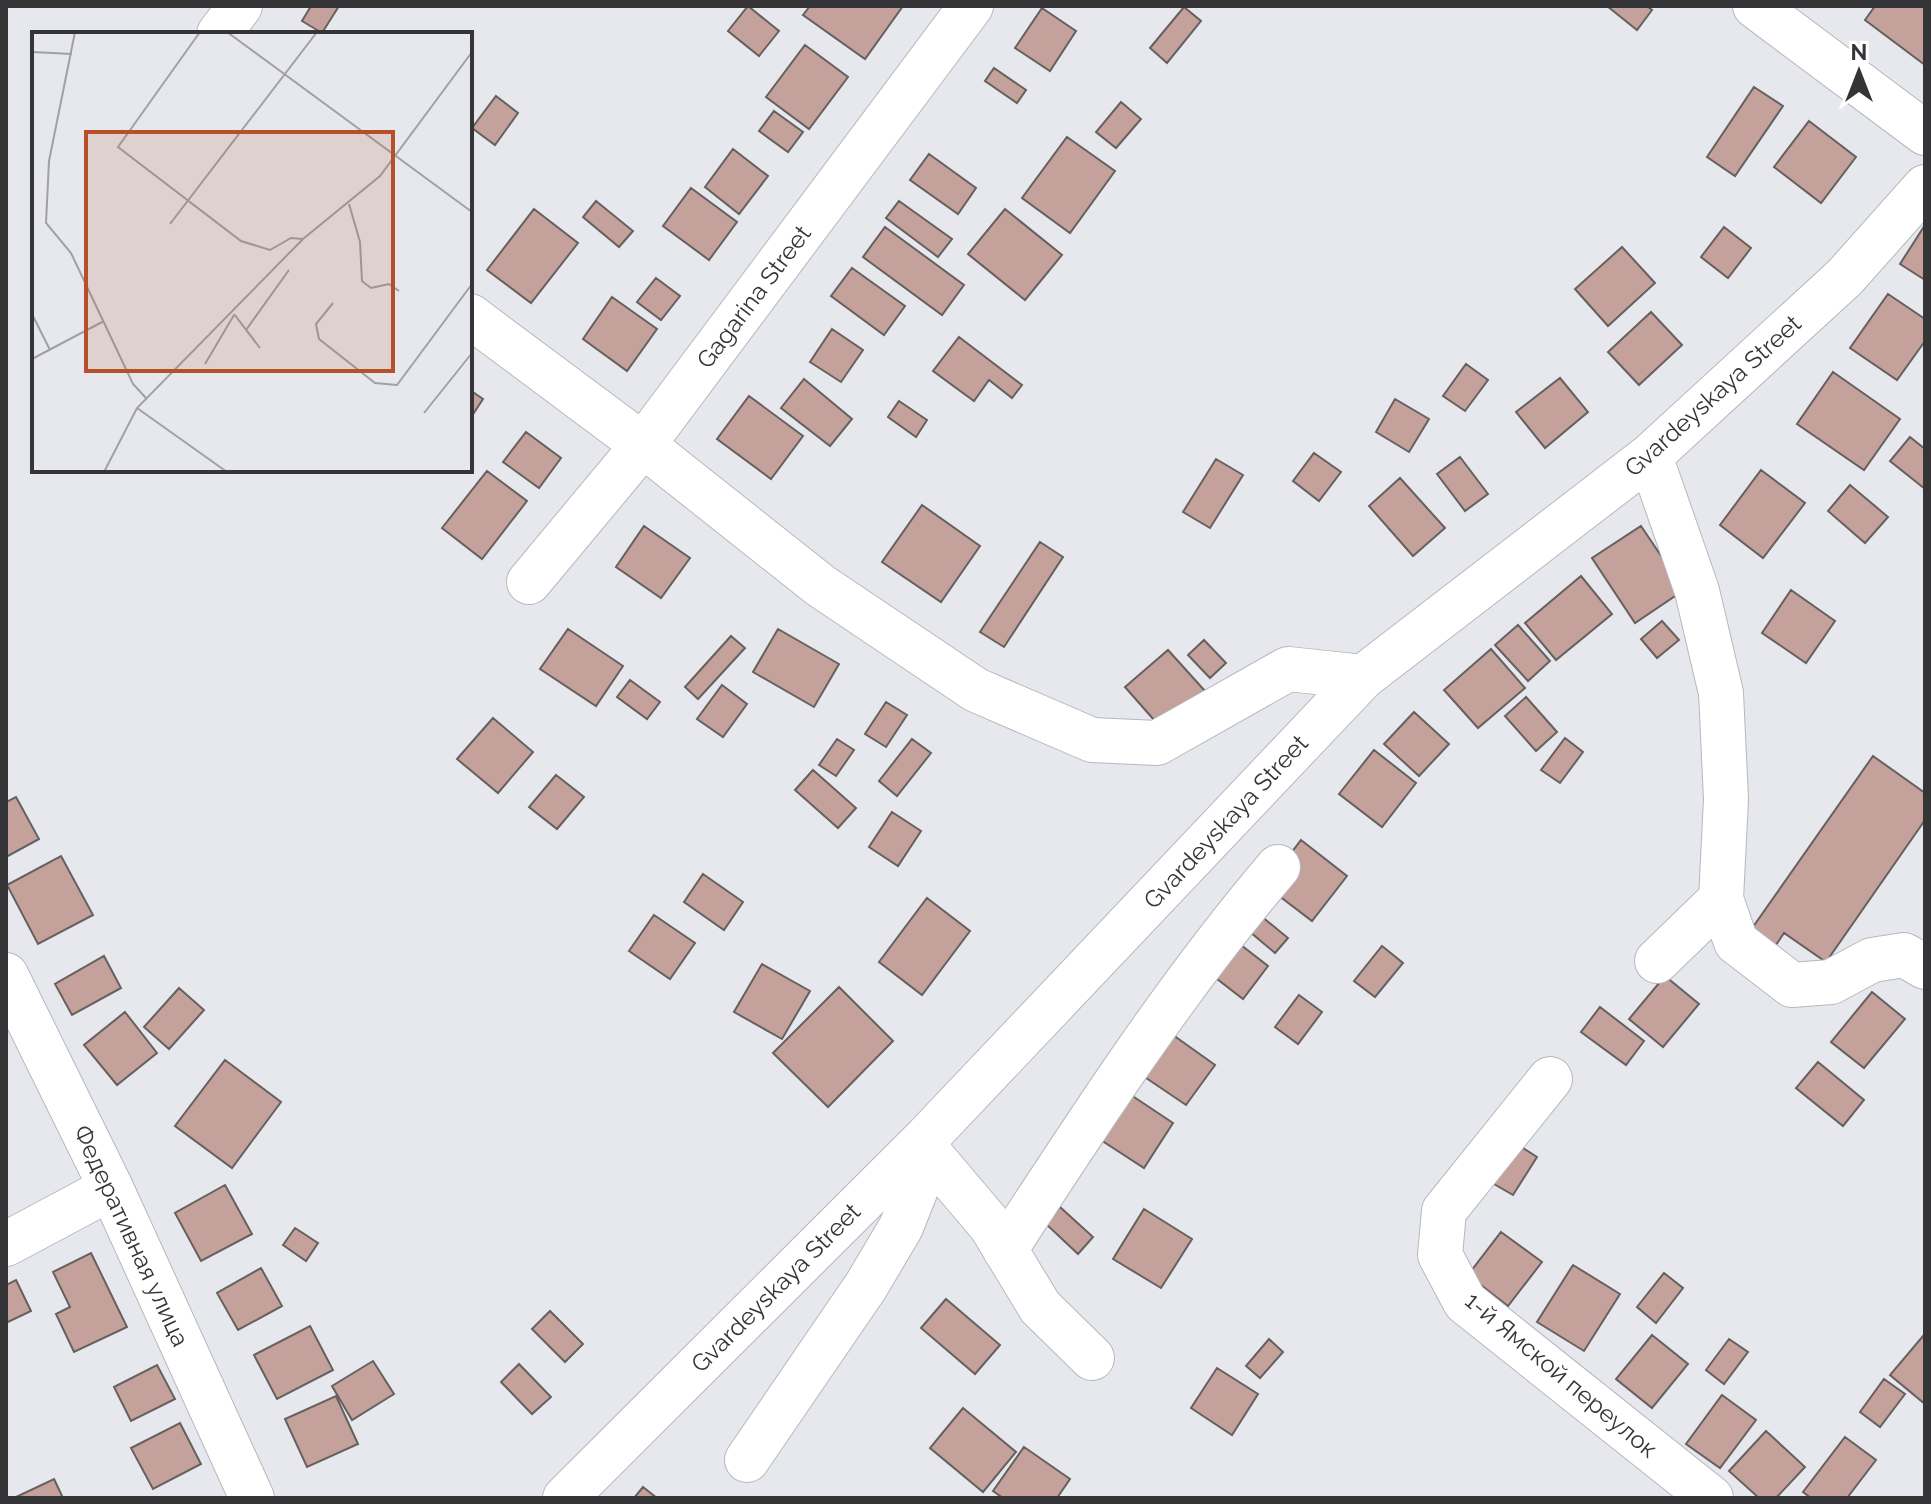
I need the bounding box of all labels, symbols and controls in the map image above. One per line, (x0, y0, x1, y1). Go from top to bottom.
inset map (32, 32, 472, 472)
north arrow (1819, 32, 1899, 112)
text: N (1851, 39, 1867, 65)
street label: Gagarina Street (690, 219, 817, 374)
street label: Gvardeyskaya Street (1618, 309, 1807, 482)
street label: Gvardeyskaya Street (1138, 729, 1314, 915)
street label: Федеративная улица (67, 1121, 195, 1351)
street label: Gvardeyskaya Street (685, 1197, 866, 1378)
street label: 1-й Ямской переулок (1459, 1286, 1663, 1463)

